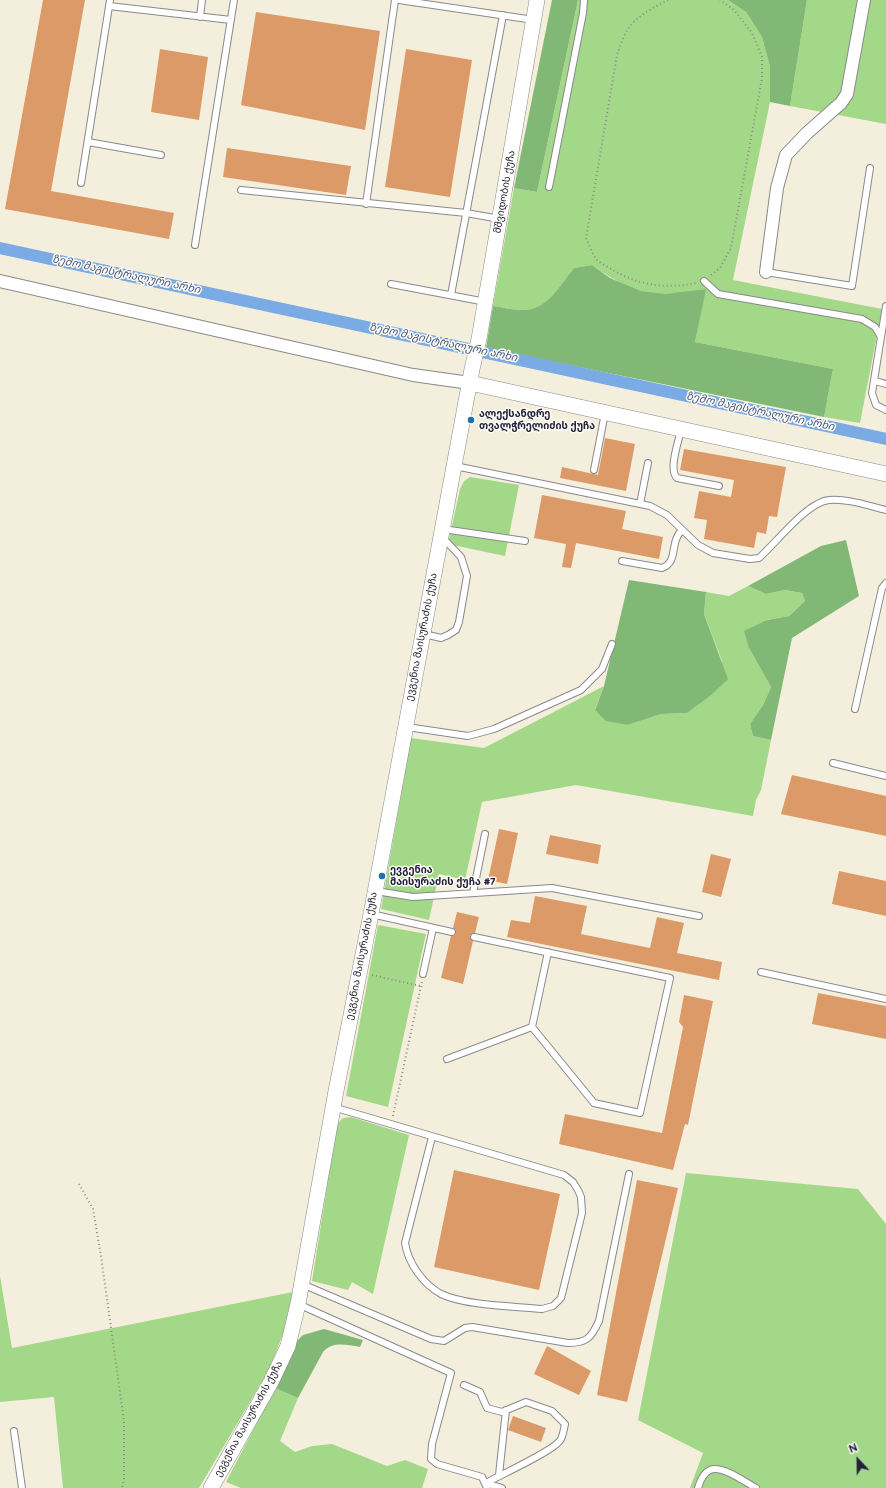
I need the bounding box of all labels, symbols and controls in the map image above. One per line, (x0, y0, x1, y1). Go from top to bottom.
street label: მშვიდობის ქუჩა (492, 150, 518, 234)
water label: ზემო მაგისტრალური არხი (51, 253, 201, 297)
water label: ზემო მაგისტრალური არხი (368, 321, 518, 365)
water label: ზემო მაგისტრალური არხი (685, 390, 835, 434)
place label: ალექსანდრე თვალჭრელიძის ქუჩა (479, 408, 595, 432)
marker: ალექსანდრე თვალჭრელიძის ქუჩა (466, 415, 476, 425)
street label: ევგენია მაისურაძის ქუჩა (404, 572, 440, 702)
place label: ევგენია მაისურაძის ქუჩა #7 (390, 864, 495, 888)
marker: ევგენია მაისურაძის ქუჩა #7 (377, 871, 387, 881)
street label: ევგენია მაისურაძის ქუჩა (344, 891, 380, 1021)
street label: ევგენია მაისურაძის ქუჩა (212, 1359, 286, 1479)
north arrow (838, 1440, 878, 1480)
text: N (847, 1441, 860, 1456)

